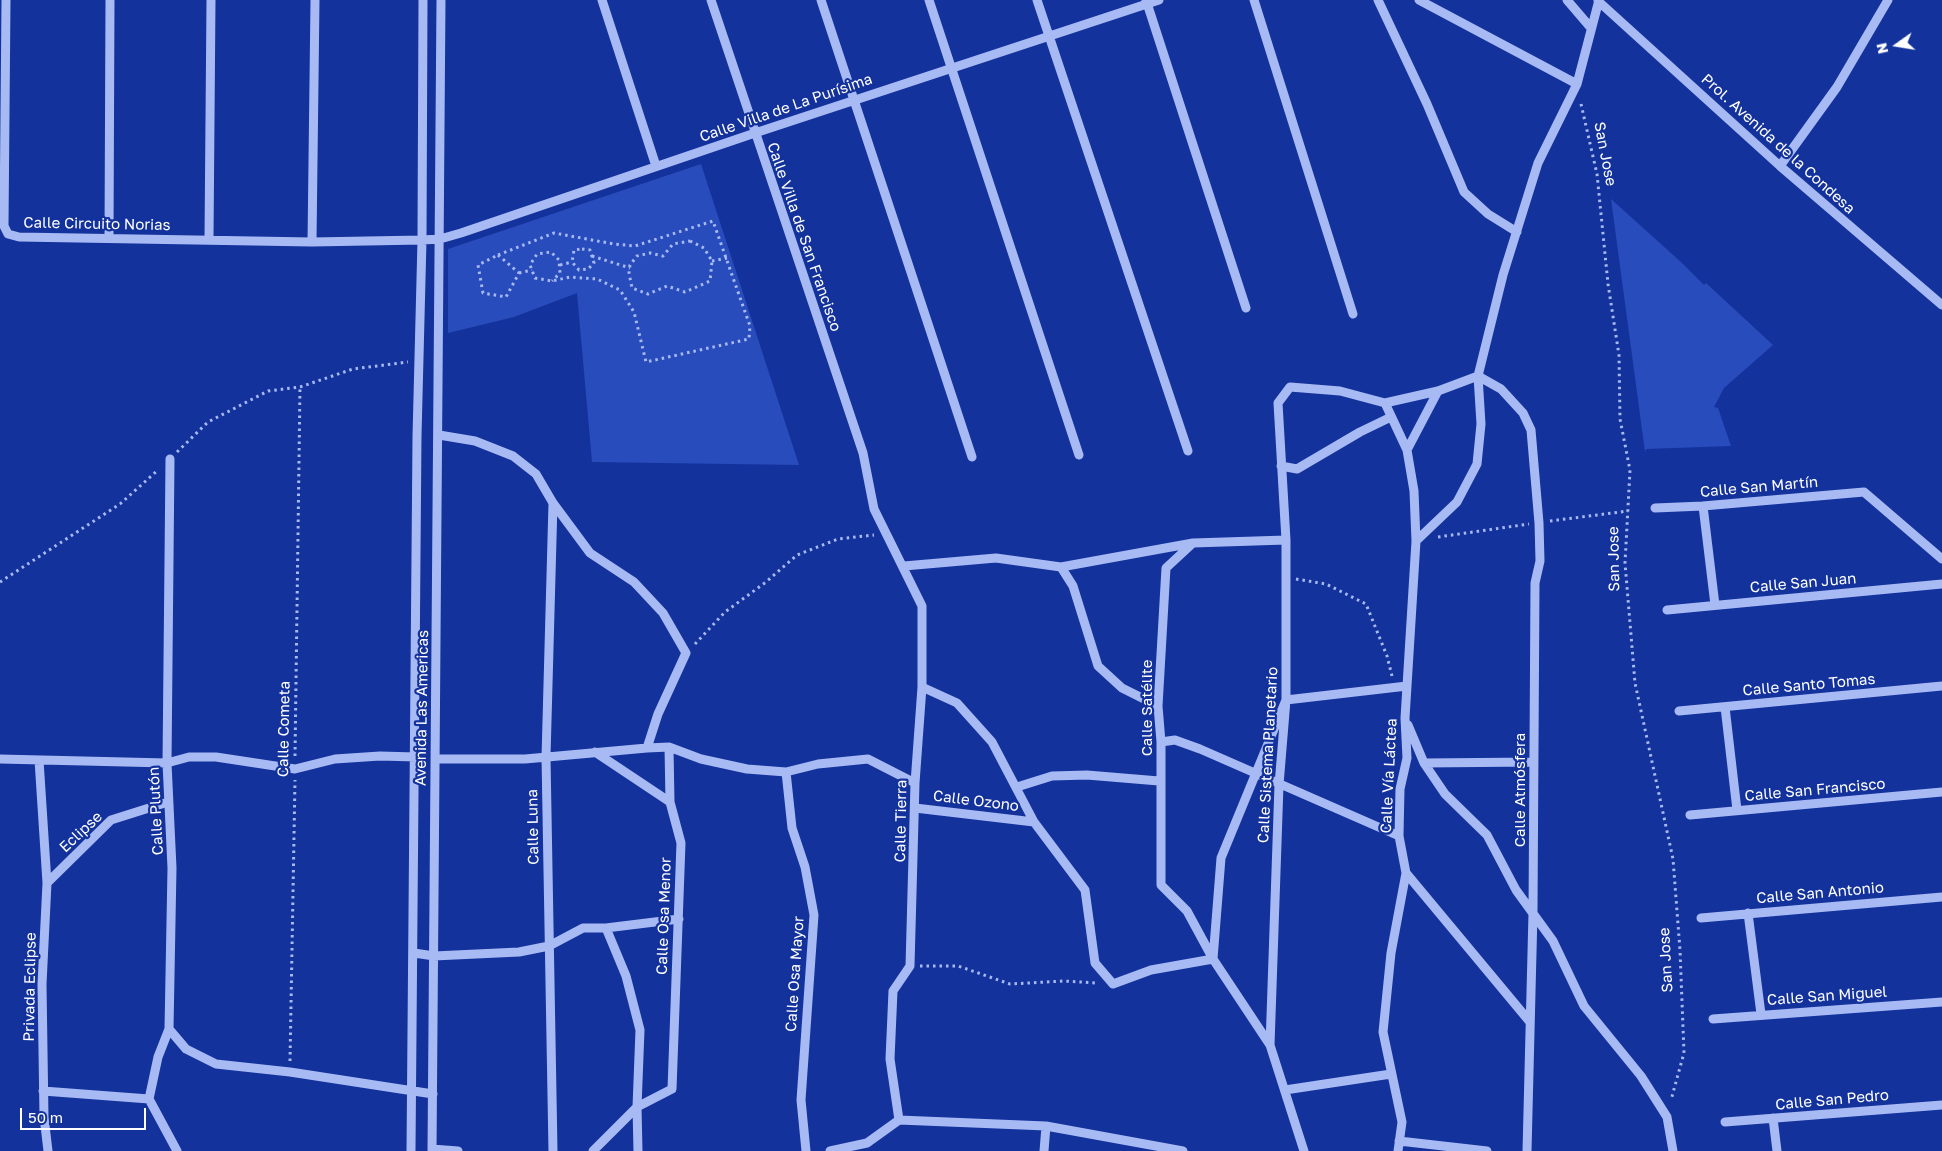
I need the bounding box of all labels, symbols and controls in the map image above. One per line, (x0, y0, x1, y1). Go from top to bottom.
north arrow (1872, 20, 1922, 70)
text: N (1872, 41, 1891, 56)
street label: Calle Villa de La Purísima (697, 70, 875, 146)
street label: Prol. Avenida de la Condesa (1697, 70, 1859, 218)
street label: San Jose (1590, 120, 1620, 188)
street label: Calle Villa de San Francisco (763, 140, 845, 334)
street label: Calle Circuito Norias (23, 214, 171, 234)
street label: Calle San Martín (1699, 473, 1819, 501)
street label: San Jose (1604, 526, 1624, 592)
street label: Calle San Juan (1749, 569, 1857, 597)
street label: Avenida Las Americas (412, 630, 432, 786)
street label: Calle Satélite (1138, 660, 1156, 756)
street label: Calle Sistema Planetario (1254, 666, 1282, 844)
street label: Calle Santo Tomas (1742, 670, 1876, 700)
street label: Calle Cometa (274, 681, 294, 777)
street label: Calle Vía Láctea (1377, 718, 1401, 834)
street label: Calle Atmósfera (1511, 733, 1529, 847)
street label: Calle Plutón (145, 766, 167, 856)
street label: Calle San Francisco (1744, 775, 1886, 805)
street label: Calle Tierra (891, 780, 911, 862)
street label: Calle Ozono (932, 787, 1020, 815)
street label: Calle Luna (523, 789, 543, 865)
street label: Eclipse (56, 808, 106, 856)
street label: Calle Osa Menor (653, 857, 675, 975)
street label: Calle San Antonio (1755, 878, 1885, 908)
street label: Calle Osa Mayor (782, 916, 808, 1032)
street label: San Jose (1655, 927, 1677, 993)
street label: Privada Eclipse (20, 932, 40, 1042)
street label: Calle San Miguel (1766, 983, 1888, 1009)
street label: Calle San Pedro (1774, 1086, 1890, 1114)
scale bar (22, 1098, 149, 1130)
text: 50 m (28, 1108, 63, 1126)

